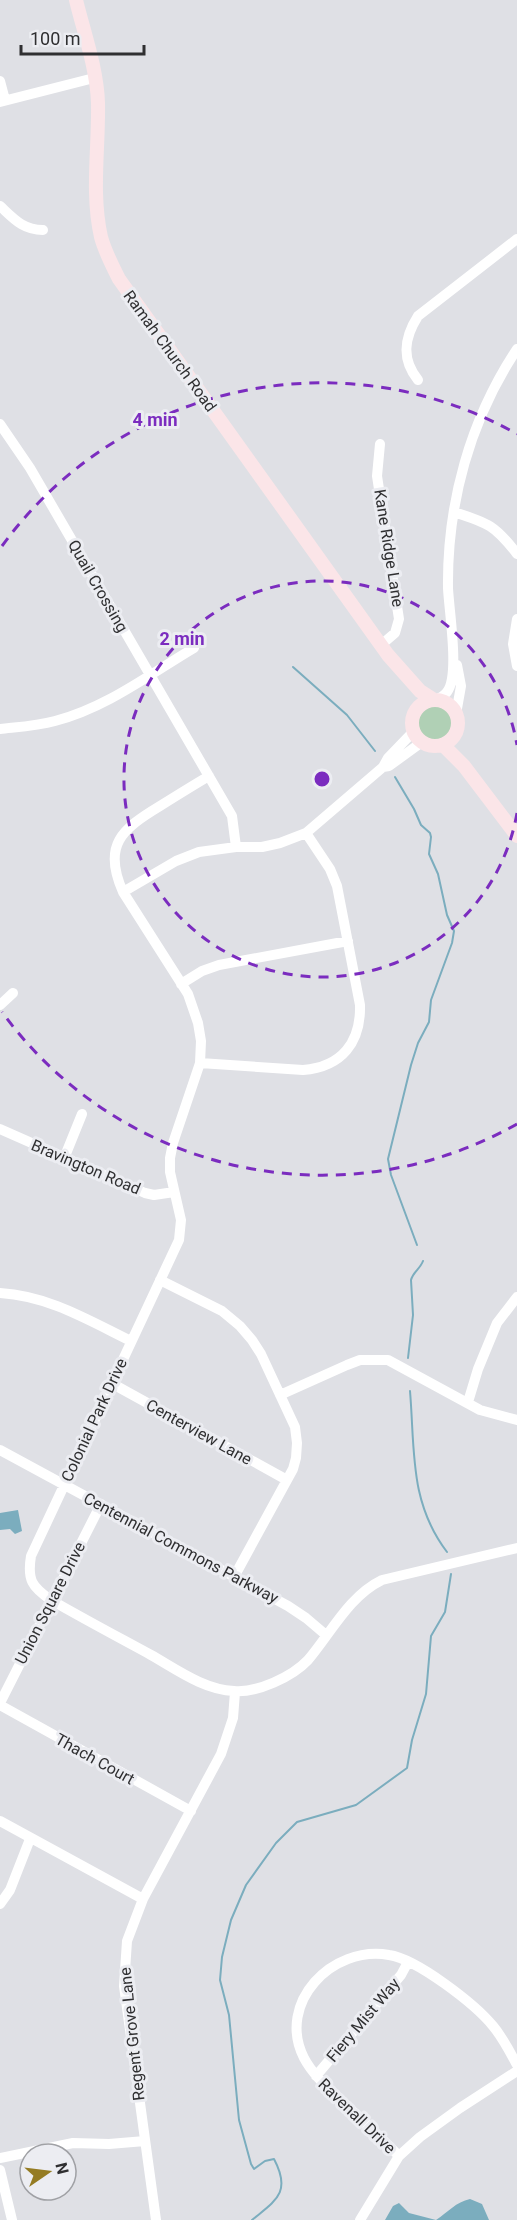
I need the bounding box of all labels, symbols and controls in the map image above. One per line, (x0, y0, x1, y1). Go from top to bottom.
scale bar (21, 18, 144, 56)
text: 100 m (30, 28, 81, 49)
street label: Ramah Church Road (120, 287, 220, 415)
text: 4 min (132, 409, 178, 430)
street label: Kane Ridge Lane (370, 488, 408, 608)
street label: Quail Crossing (64, 537, 132, 635)
text: 2 min (159, 628, 205, 649)
centre of rings (312, 769, 332, 789)
street label: Bravington Road (29, 1135, 143, 1199)
street label: Colonial Park Drive (57, 1355, 131, 1485)
street label: Centerview Lane (143, 1395, 255, 1469)
street label: Centennial Commons Parkway (80, 1488, 282, 1608)
street label: Union Square Drive (11, 1539, 89, 1667)
street label: Thach Court (52, 1729, 138, 1789)
street label: Regent Grove Lane (116, 1966, 148, 2102)
street label: Fiery Mist Way (322, 1974, 404, 2066)
street label: Ravenall Drive (315, 2074, 399, 2158)
north arrow (18, 2142, 78, 2202)
text: N (51, 2161, 73, 2176)

